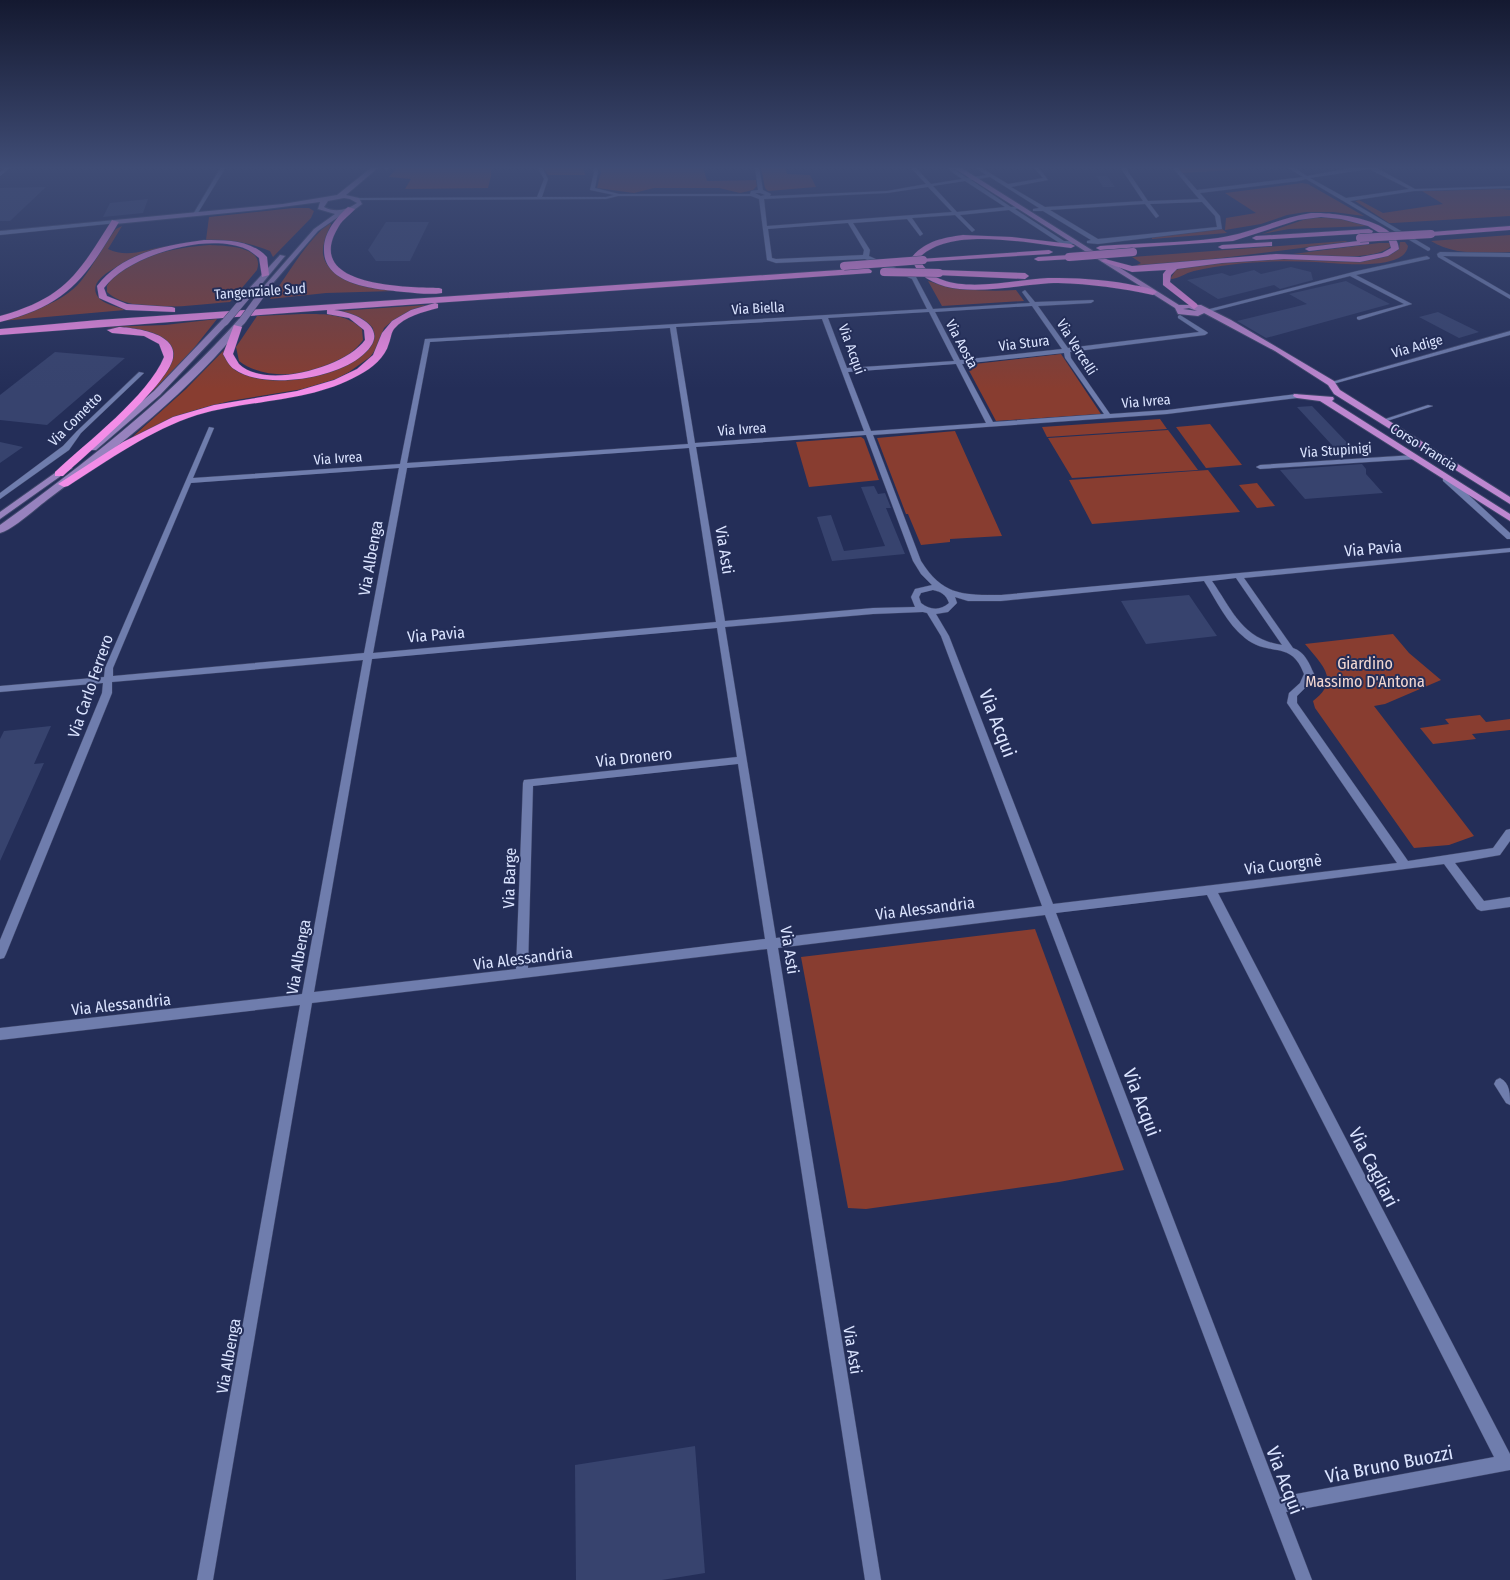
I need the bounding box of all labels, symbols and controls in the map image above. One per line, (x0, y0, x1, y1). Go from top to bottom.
street label: Tangenziale Sud (214, 280, 307, 303)
street label: Via Biella (731, 299, 785, 318)
street label: Via Vercelli (1053, 316, 1100, 378)
street label: Via Aosta (942, 317, 982, 372)
street label: Via Acqui (835, 322, 868, 377)
street label: Via Adige (1390, 331, 1445, 362)
street label: Via Stura (998, 332, 1051, 355)
street label: Via Cometto (45, 389, 106, 450)
street label: Via Ivrea (1121, 391, 1171, 412)
street label: Via Ivrea (717, 419, 767, 440)
street label: Corso Francia (1387, 420, 1461, 475)
street label: Via Stupinigi (1300, 440, 1372, 461)
street label: Via Ivrea (313, 448, 363, 469)
street label: Via Albenga (355, 519, 387, 597)
street label: Via Asti (711, 525, 738, 575)
street label: Via Pavia (1343, 536, 1403, 560)
street label: Via Pavia (406, 622, 466, 646)
street label: Via Carlo Ferrero (64, 632, 117, 740)
park label: Giardino Massimo D'Antona (1305, 654, 1425, 691)
street label: Via Acqui (974, 686, 1021, 760)
street label: Via Dronero (595, 744, 673, 771)
street label: Via Barge (499, 847, 520, 909)
street label: Via Cuorgnè (1243, 850, 1323, 879)
street label: Via Alessandria (874, 893, 976, 924)
street label: Via Albenga (283, 918, 315, 996)
street label: Via Asti (776, 925, 803, 975)
street label: Via Alessandria (472, 943, 574, 974)
street label: Via Alessandria (70, 990, 172, 1019)
street label: Via Acqui (1118, 1065, 1165, 1139)
street label: Via Cagliari (1344, 1124, 1403, 1211)
street label: Via Albenga (213, 1317, 245, 1395)
street label: Via Asti (839, 1325, 866, 1375)
street label: Via Bruno Buozzi (1323, 1441, 1455, 1488)
street label: Via Acqui (1261, 1443, 1308, 1517)

